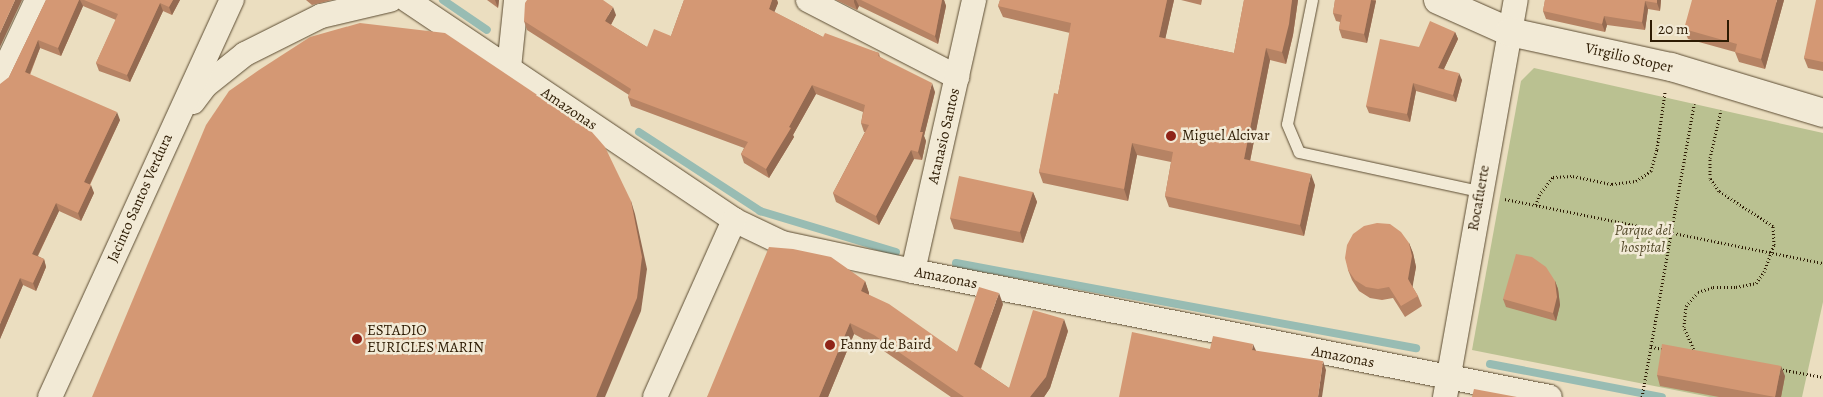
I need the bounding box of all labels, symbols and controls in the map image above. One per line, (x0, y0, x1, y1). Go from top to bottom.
scale bar (1653, 10, 1732, 42)
text: 20 m (1658, 19, 1689, 39)
street label: Virgilio Stoper (1583, 39, 1675, 77)
street label: Amazonas (538, 84, 600, 134)
street label: Atanasio Santos (924, 86, 964, 186)
place label: Miguel Alcivar (1182, 127, 1270, 145)
marker: Miguel Alcivar (1164, 129, 1178, 143)
street label: Jacinto Santos Verdura (104, 131, 176, 265)
street label: Rocafuerte (1464, 164, 1494, 232)
park label: Parque del hospital (1614, 221, 1672, 256)
street label: Amazonas (913, 263, 979, 293)
place label: ESTADIO EURICLES MARIN (367, 321, 484, 356)
marker: ESTADIO EURICLES MARIN (351, 333, 363, 345)
place label: Fanny de Baird (840, 336, 931, 354)
marker: Fanny de Baird (824, 339, 836, 351)
street label: Amazonas (1310, 342, 1376, 372)

